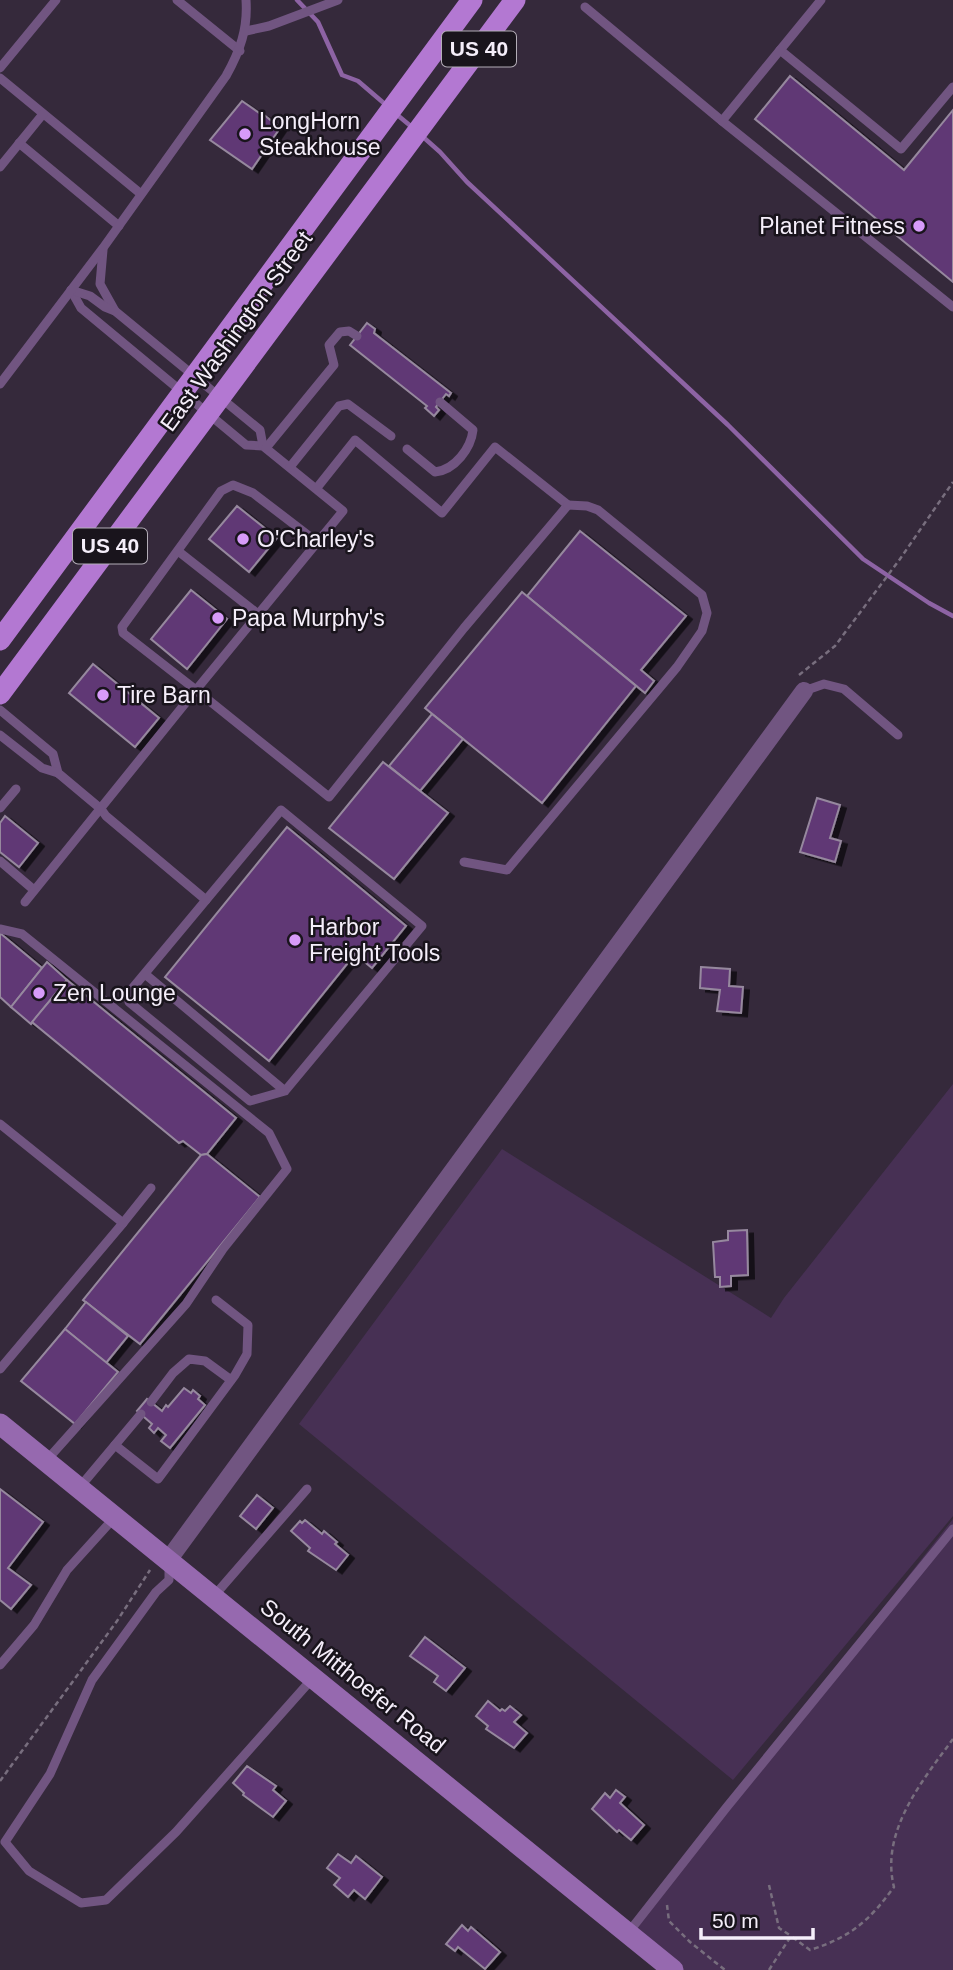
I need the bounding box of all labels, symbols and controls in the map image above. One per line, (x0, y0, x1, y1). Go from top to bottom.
road number: US 40 (442, 32, 516, 66)
place label: LongHorn Steakhouse (259, 108, 380, 160)
marker: LongHorn Steakhouse (237, 126, 253, 142)
place label: Planet Fitness (759, 213, 905, 239)
marker: Planet Fitness (911, 218, 927, 234)
street label: East Washington Street (155, 225, 318, 436)
place label: O'Charley's (257, 526, 374, 552)
road number: US 40 (73, 528, 147, 564)
marker: O'Charley's (235, 531, 251, 547)
place label: Papa Murphy's (232, 605, 385, 631)
marker: Papa Murphy's (210, 610, 226, 626)
place label: Tire Barn (117, 682, 211, 708)
marker: Tire Barn (95, 687, 111, 703)
place label: Harbor Freight Tools (309, 914, 440, 966)
marker: Harbor Freight Tools (287, 932, 303, 948)
place label: Zen Lounge (53, 980, 176, 1006)
marker: Zen Lounge (31, 985, 47, 1001)
street label: South Mitthoefer Road (255, 1593, 451, 1759)
scale bar (701, 1896, 813, 1940)
text: 50 m (712, 1909, 759, 1932)

